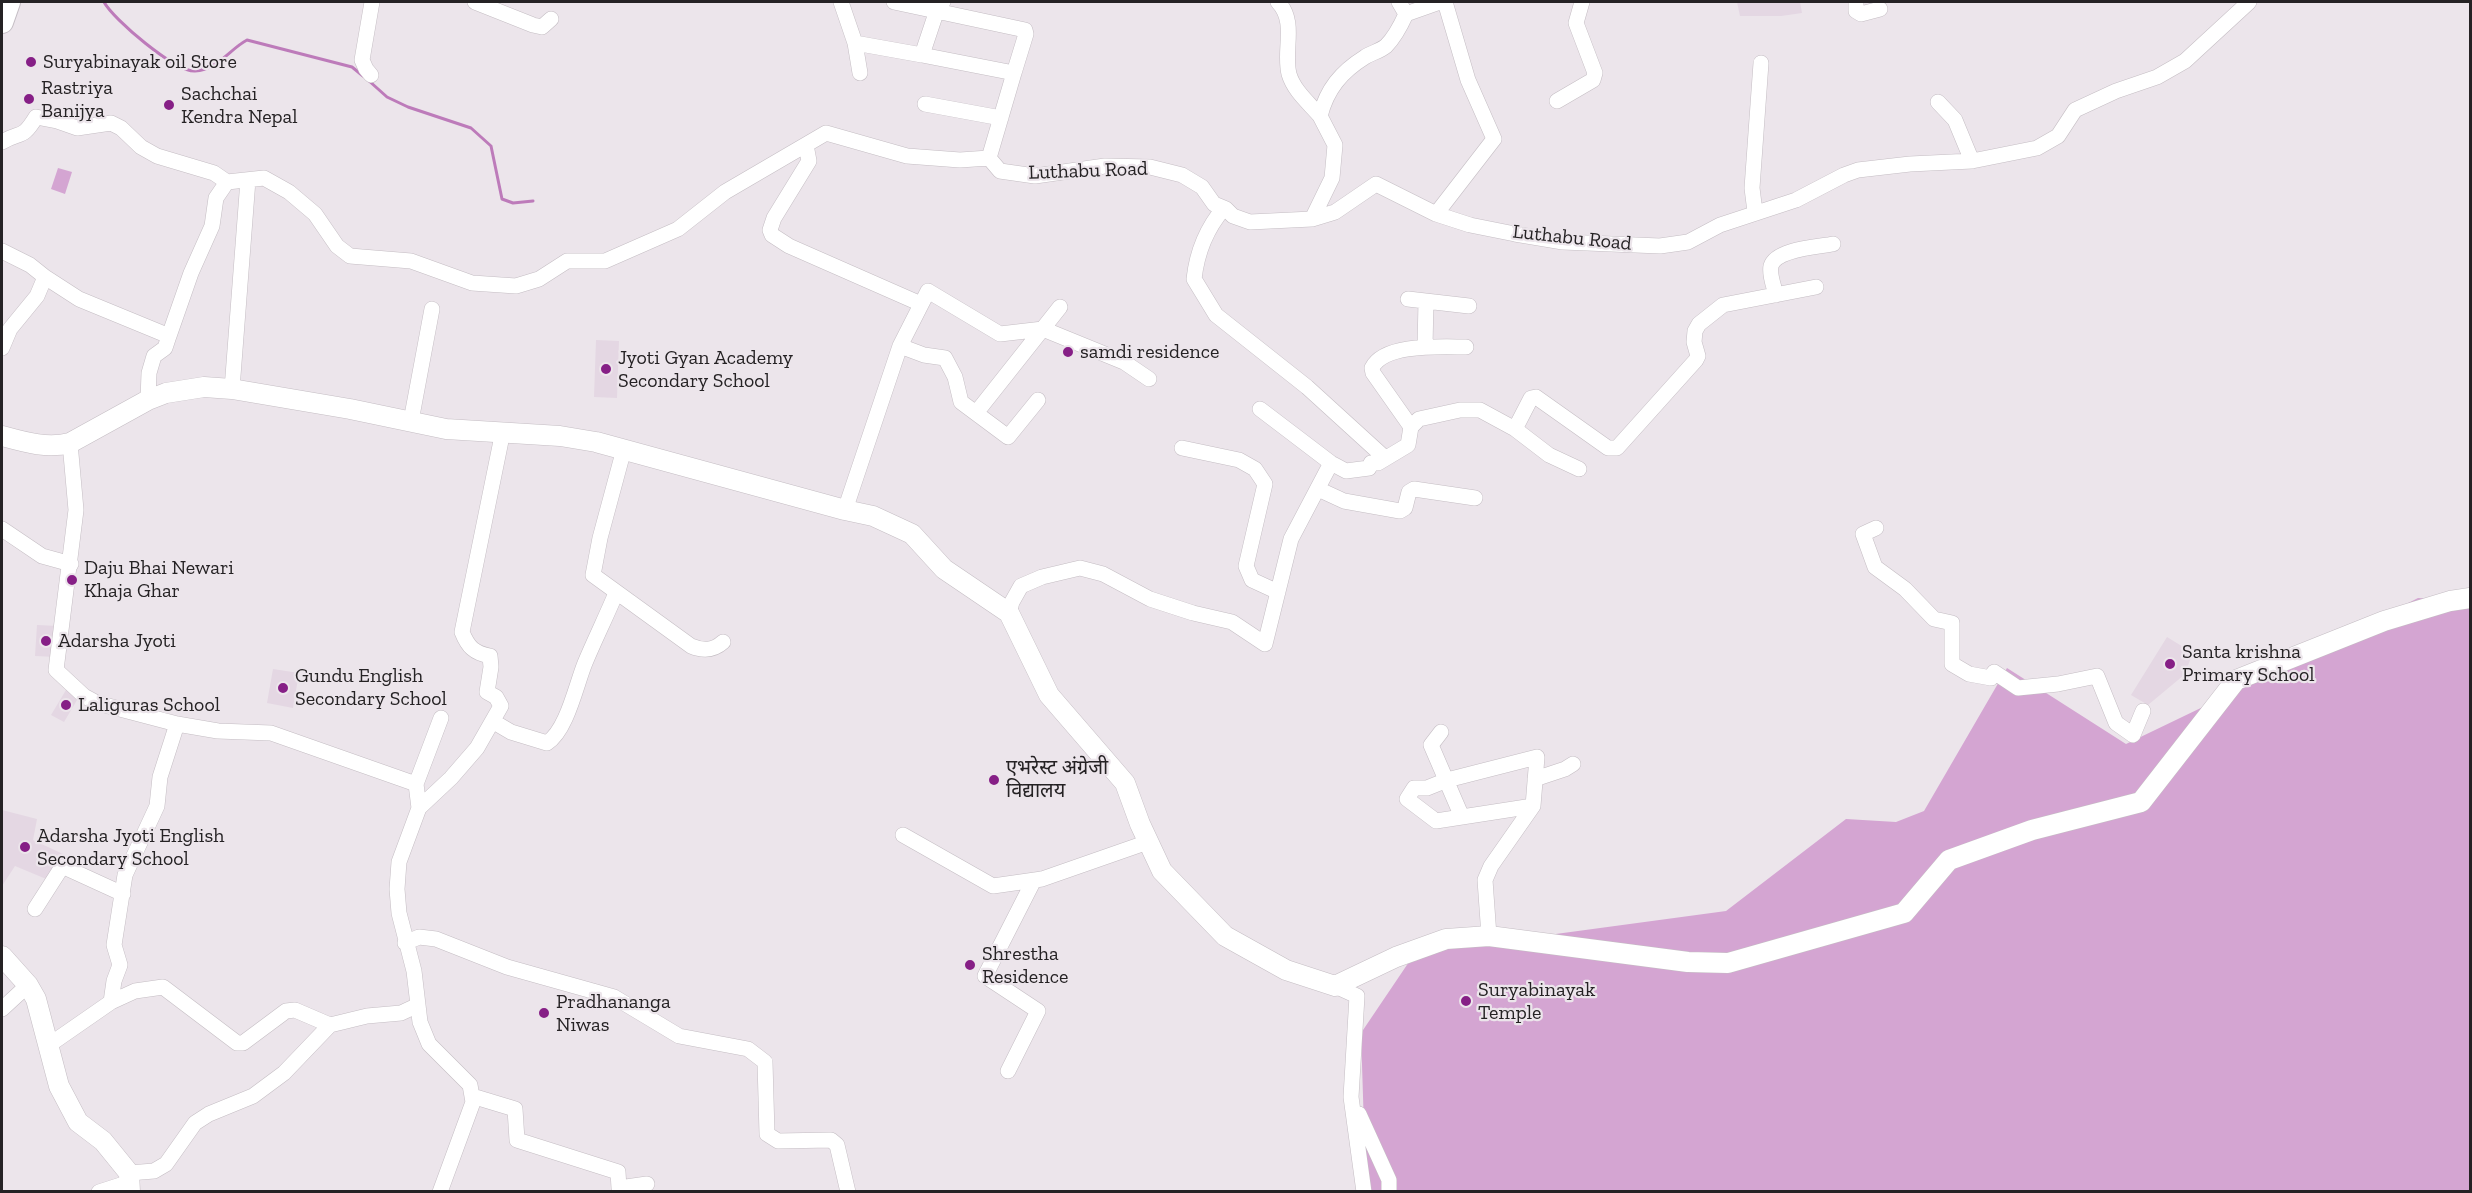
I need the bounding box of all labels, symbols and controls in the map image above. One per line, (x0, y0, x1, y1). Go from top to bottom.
place label: Suryabinayak oil Store (43, 50, 237, 74)
marker: Suryabinayak oil Store (24, 55, 38, 69)
place label: Rastriya Banijya (41, 76, 113, 123)
place label: Sachchai Kendra Nepal (181, 82, 298, 129)
marker: Rastriya Banijya (22, 92, 36, 106)
marker: Sachchai Kendra Nepal (162, 98, 176, 112)
street label: Luthabu Road (1028, 157, 1148, 185)
street label: Luthabu Road (1511, 220, 1633, 256)
place label: samdi residence (1080, 340, 1219, 364)
marker: samdi residence (1061, 345, 1075, 359)
place label: Jyoti Gyan Academy Secondary School (618, 346, 793, 393)
marker: Jyoti Gyan Academy Secondary School (599, 362, 613, 376)
place label: Daju Bhai Newari Khaja Ghar (84, 556, 234, 603)
marker: Daju Bhai Newari Khaja Ghar (65, 573, 79, 587)
place label: Adarsha Jyoti (58, 629, 176, 653)
marker: Adarsha Jyoti (39, 634, 53, 648)
place label: Santa krishna Primary School (2182, 640, 2314, 687)
marker: Santa krishna Primary School (2163, 657, 2177, 671)
place label: Gundu English Secondary School (295, 664, 447, 711)
marker: Gundu English Secondary School (276, 681, 290, 695)
place label: Laliguras School (78, 693, 220, 717)
marker: Laliguras School (59, 698, 73, 712)
place label: एभरेस्ट अंग्रेजी विद्यालय (1006, 756, 1108, 803)
marker: एभरेस्ट अंग्रेजी विद्यालय (987, 773, 1001, 787)
place label: Adarsha Jyoti English Secondary School (37, 824, 224, 871)
marker: Adarsha Jyoti English Secondary School (18, 840, 32, 854)
place label: Shrestha Residence (982, 942, 1068, 989)
marker: Shrestha Residence (963, 958, 977, 972)
place label: Suryabinayak Temple (1478, 978, 1595, 1025)
place label: Pradhananga Niwas (556, 990, 671, 1037)
marker: Suryabinayak Temple (1459, 994, 1473, 1008)
marker: Pradhananga Niwas (537, 1006, 551, 1020)

